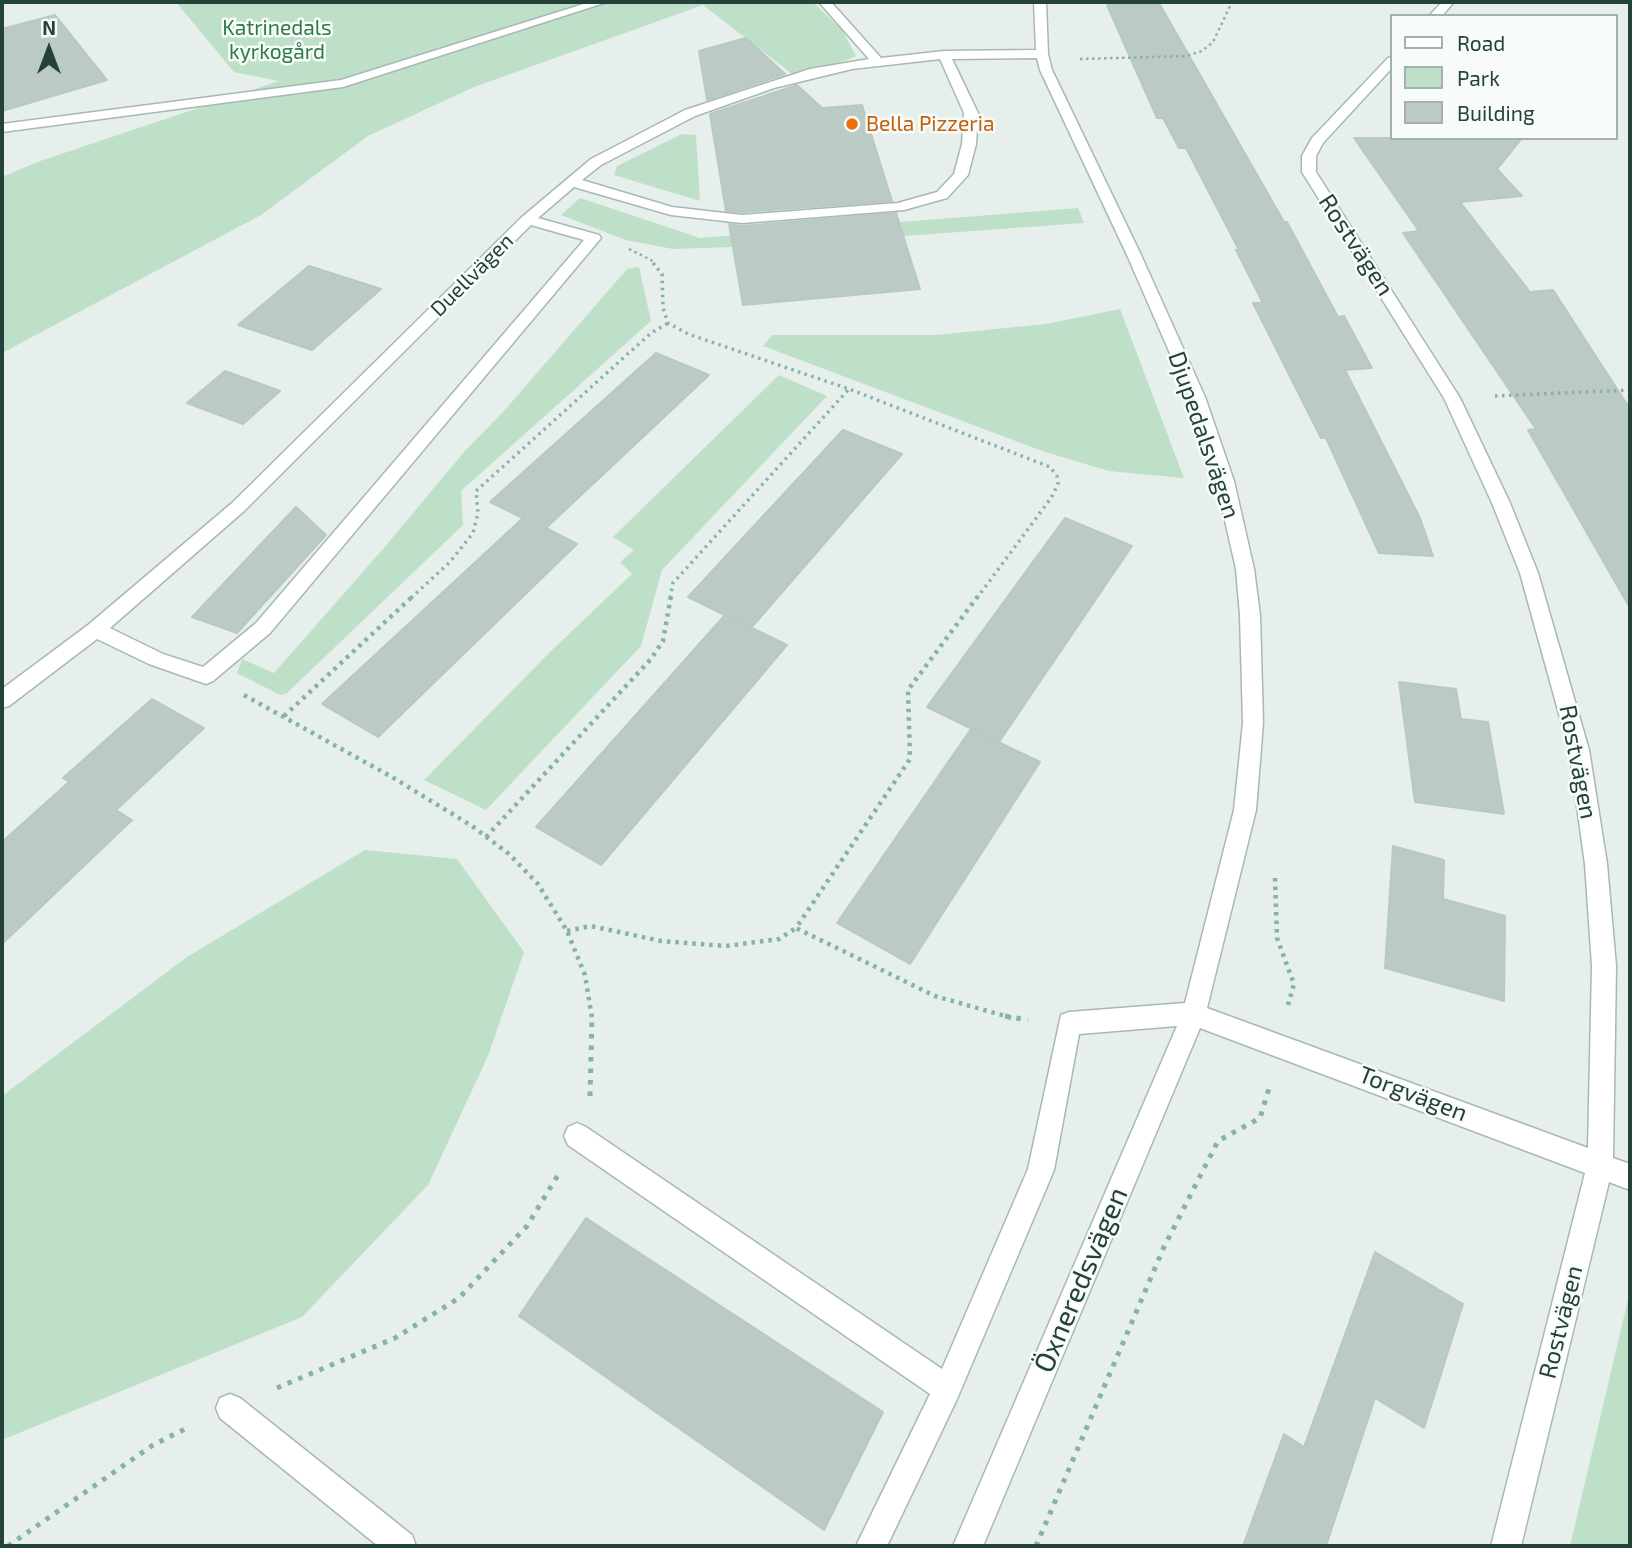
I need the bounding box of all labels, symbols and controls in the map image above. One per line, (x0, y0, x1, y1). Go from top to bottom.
north arrow (14, 14, 84, 84)
legend (1390, 14, 1618, 140)
park label: Katrinedals kyrkogård (222, 15, 332, 65)
text: N (42, 16, 56, 39)
text: Road (1457, 30, 1505, 55)
text: Park (1457, 65, 1500, 90)
text: Building (1457, 100, 1535, 125)
place label: Bella Pizzeria (866, 111, 994, 137)
marker: Bella Pizzeria (844, 116, 860, 132)
street label: Rostvägen (1312, 189, 1400, 301)
street label: Duellvägen (425, 228, 519, 322)
street label: Djupedalsvägen (1162, 348, 1246, 522)
street label: Rostvägen (1553, 703, 1603, 821)
street label: Torgvägen (1355, 1060, 1471, 1128)
street label: Öxneredsvägen (1027, 1182, 1135, 1378)
street label: Rostvägen (1533, 1262, 1589, 1382)

